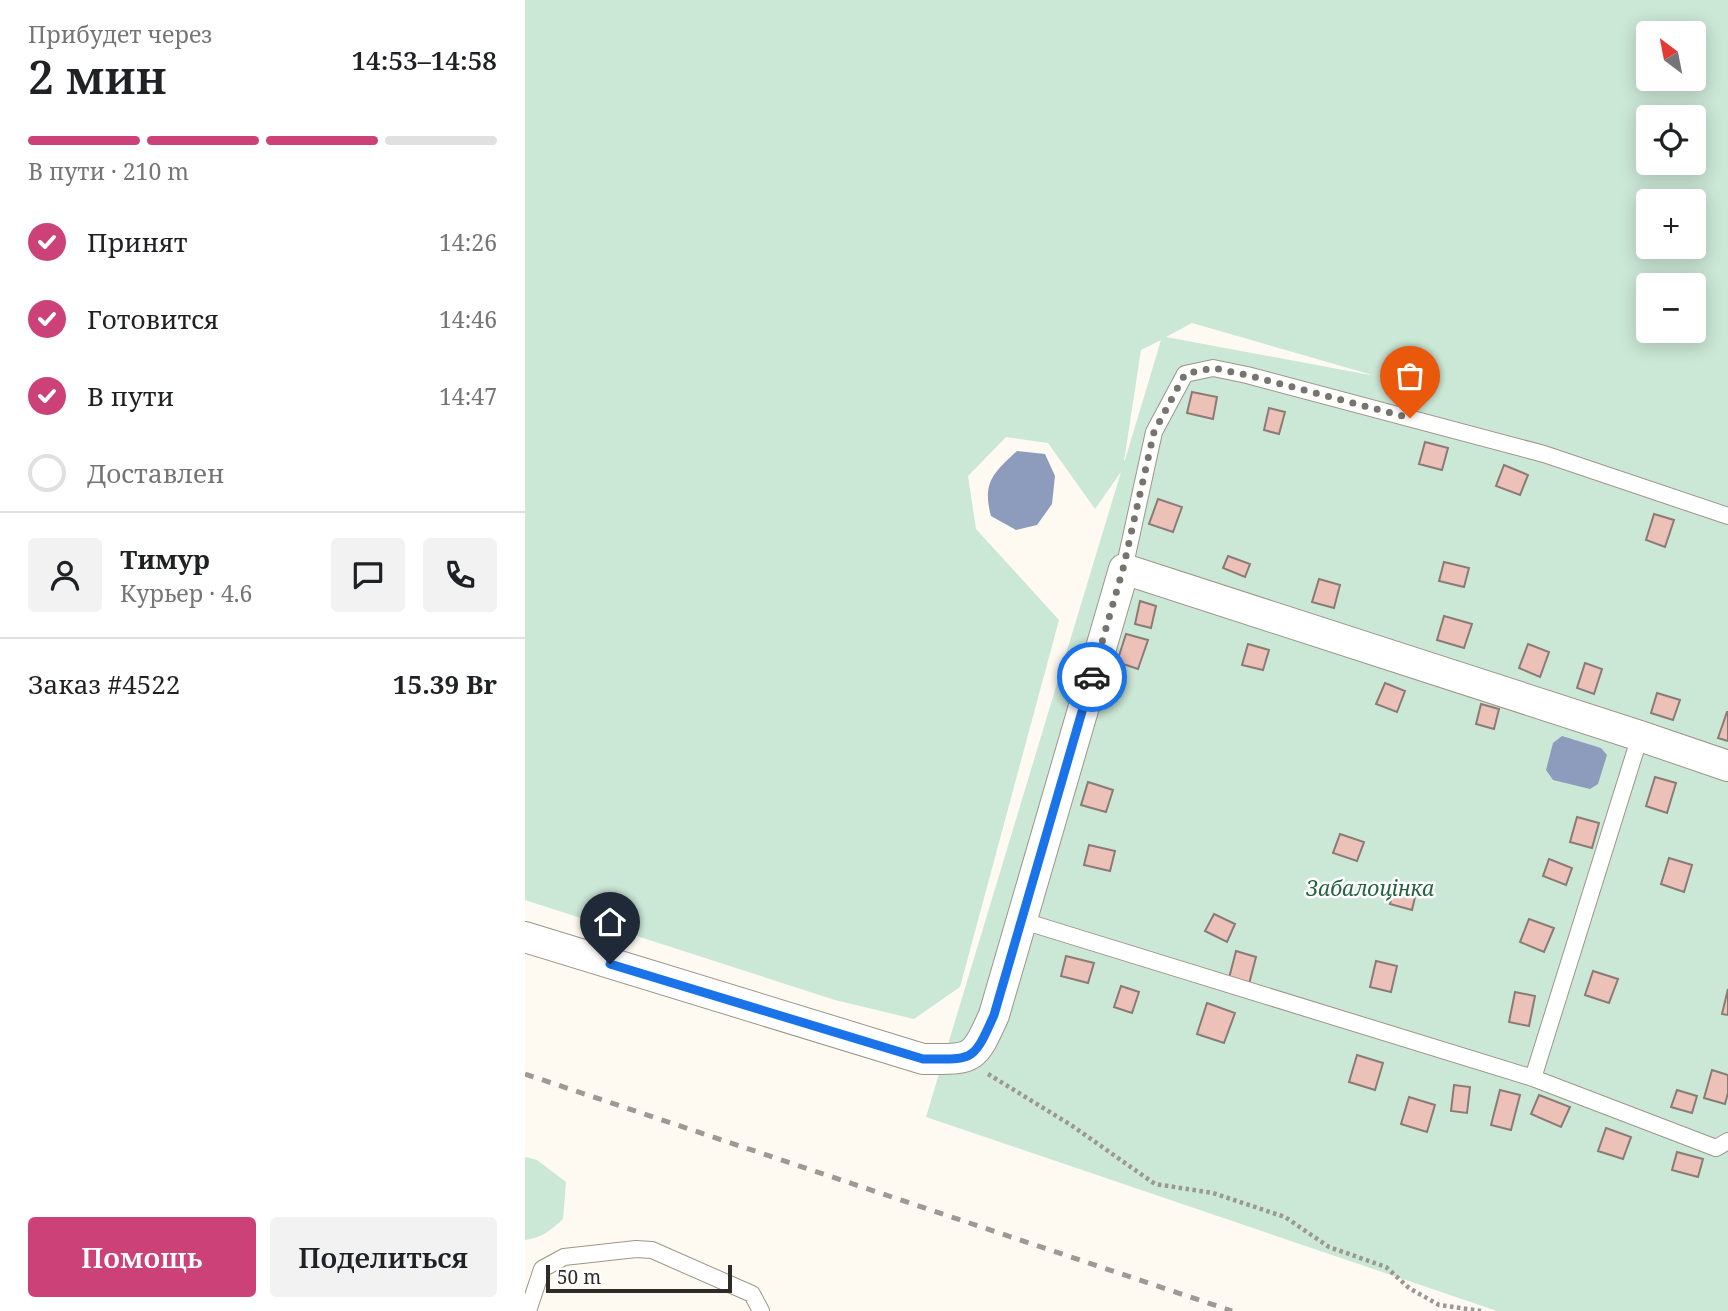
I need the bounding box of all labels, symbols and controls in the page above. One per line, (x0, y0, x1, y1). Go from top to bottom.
text: Прибудет через (28, 18, 212, 50)
north arrow (1636, 21, 1706, 91)
map controls (1636, 21, 1706, 343)
text: 14:53–14:58 (351, 42, 497, 78)
text: 2 мин (28, 45, 167, 107)
button: locate (1636, 105, 1706, 175)
text: В пути · 210 m (28, 155, 189, 187)
button: + (1636, 189, 1706, 259)
icon: check (28, 223, 66, 261)
text: Принят (87, 224, 188, 260)
text: 14:26 (439, 226, 497, 258)
button: − (1636, 273, 1706, 343)
icon: check (28, 300, 66, 338)
text: Готовится (87, 301, 219, 337)
text: 14:46 (439, 303, 497, 335)
pin (1380, 346, 1440, 418)
icon: bag (1391, 357, 1429, 395)
icon: check (28, 377, 66, 415)
text: В пути (87, 378, 174, 414)
text: 14:47 (439, 380, 497, 412)
text: Доставлен (87, 455, 224, 491)
button: person (28, 538, 102, 612)
button: chat (331, 538, 405, 612)
button: phone (423, 538, 497, 612)
text: Тимур (120, 541, 210, 577)
text: Курьер · 4.6 (120, 577, 252, 609)
courier (1057, 642, 1127, 712)
icon: car (1073, 658, 1111, 696)
text: Заказ #4522 (28, 666, 180, 702)
text: 15.39 Br (393, 666, 497, 702)
park label: Забалоцінка (1306, 874, 1434, 902)
pin (580, 892, 640, 964)
icon: home (591, 903, 629, 941)
button: Помощь (28, 1217, 256, 1297)
button: Поделиться (270, 1217, 497, 1297)
scale bar (546, 1262, 731, 1294)
text: 50 m (557, 1264, 601, 1290)

